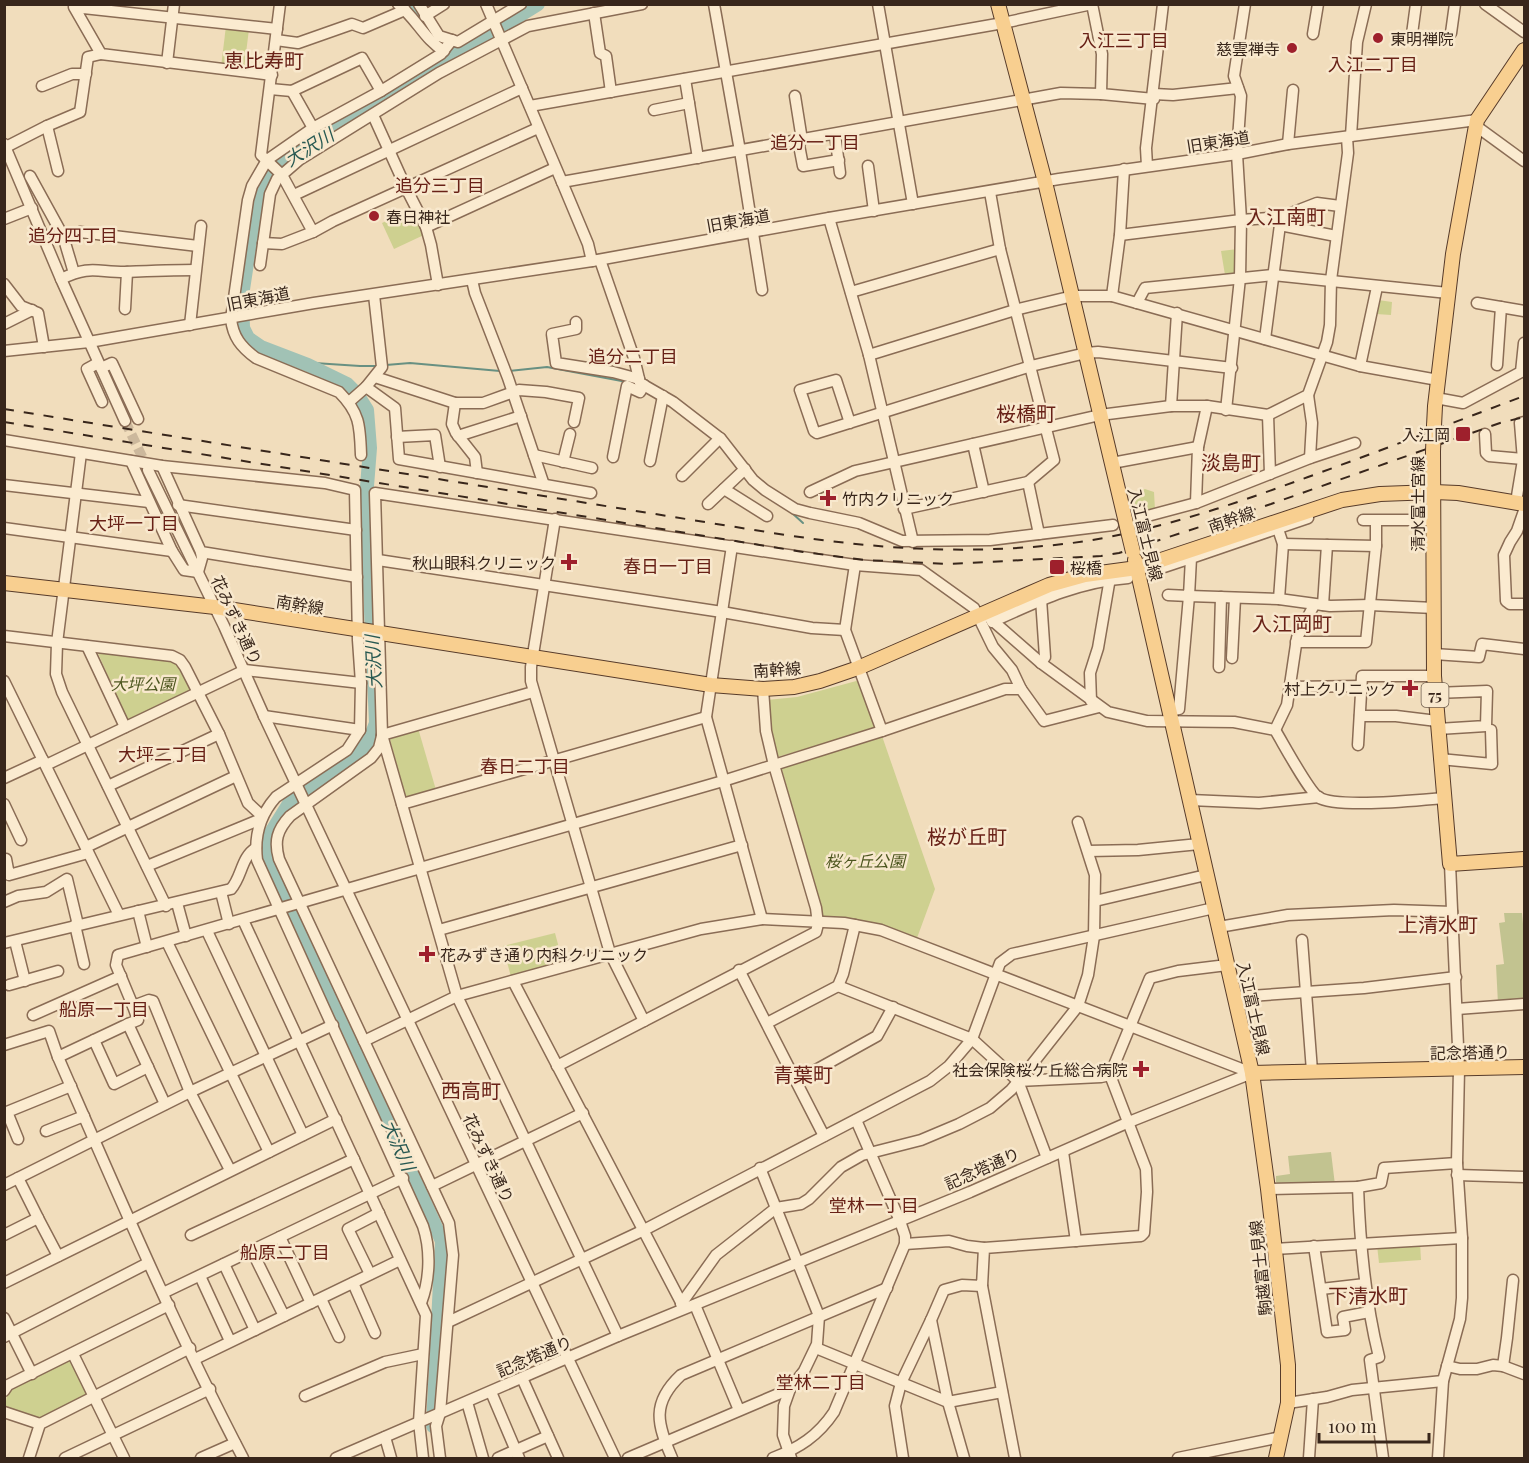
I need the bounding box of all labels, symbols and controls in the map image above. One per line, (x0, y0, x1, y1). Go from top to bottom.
district label: 入江三丁目 (1079, 28, 1169, 52)
place label: 東明禅院 (1390, 28, 1454, 49)
marker: 東明禅院 (1371, 31, 1385, 45)
place label: 慈雲禅寺 (1216, 38, 1280, 59)
marker: 慈雲禅寺 (1285, 41, 1299, 55)
district label: 恵比寿町 (224, 46, 304, 73)
district label: 入江二丁目 (1328, 52, 1418, 76)
water label: 大沢川 (280, 121, 340, 171)
street label: 旧東海道 (1185, 126, 1251, 156)
district label: 追分一丁目 (770, 130, 860, 154)
district label: 追分三丁目 (395, 173, 485, 197)
district label: 入江南町 (1246, 202, 1326, 229)
street label: 旧東海道 (705, 204, 771, 236)
place label: 春日神社 (386, 206, 450, 227)
marker: 春日神社 (367, 209, 381, 223)
district label: 追分四丁目 (28, 223, 118, 247)
street label: 旧東海道 (225, 282, 291, 314)
district label: 追分二丁目 (588, 344, 678, 368)
district label: 桜橋町 (996, 399, 1056, 426)
place label: 入江岡 (1402, 424, 1450, 445)
marker: 入江岡 (1454, 425, 1472, 443)
district label: 淡島町 (1201, 448, 1261, 475)
street label: 清水富士宮線 (1407, 456, 1428, 552)
street label: 入江富士見線 (1124, 485, 1168, 583)
place label: 竹内クリニック (842, 488, 954, 509)
marker: 竹内クリニック (819, 489, 837, 507)
street label: 南幹線 (1205, 501, 1257, 537)
district label: 大坪一丁目 (89, 511, 179, 535)
place label: 秋山眼科クリニック (412, 552, 556, 573)
marker: 秋山眼科クリニック (560, 553, 578, 571)
district label: 春日一丁目 (623, 554, 713, 578)
place label: 桜橋 (1070, 557, 1102, 578)
marker: 桜橋 (1048, 558, 1066, 576)
street label: 花みずき通り (207, 572, 267, 668)
street label: 南幹線 (275, 590, 325, 618)
district label: 入江岡町 (1252, 609, 1332, 636)
water label: 大沢川 (359, 632, 386, 690)
street label: 南幹線 (752, 657, 802, 681)
park label: 大坪公園 (111, 673, 177, 694)
place label: 村上クリニック (1284, 678, 1396, 699)
marker: 村上クリニック (1401, 679, 1419, 697)
road number: 75 (1422, 683, 1448, 707)
district label: 大坪二丁目 (118, 742, 208, 766)
district label: 春日二丁目 (480, 754, 570, 778)
district label: 桜が丘町 (927, 822, 1007, 849)
park label: 桜ヶ丘公園 (825, 850, 907, 871)
district label: 上清水町 (1398, 910, 1478, 937)
place label: 花みずき通り内科クリニック (440, 944, 648, 965)
marker: 花みずき通り内科クリニック (418, 945, 436, 963)
street label: 入江富士見線 (1233, 959, 1275, 1057)
district label: 船原一丁目 (59, 997, 149, 1021)
street label: 記念塔通り (1430, 1041, 1510, 1063)
place label: 社会保険桜ケ丘総合病院 (952, 1059, 1128, 1080)
district label: 青葉町 (773, 1060, 833, 1087)
marker: 社会保険桜ケ丘総合病院 (1132, 1060, 1150, 1078)
district label: 西高町 (441, 1076, 501, 1103)
street label: 花みずき通り (459, 1110, 519, 1206)
water label: 大沢川 (377, 1115, 422, 1176)
street label: 記念塔通り (941, 1142, 1023, 1194)
district label: 堂林一丁目 (829, 1193, 919, 1217)
street label: 駒越富士見線 (1245, 1219, 1275, 1317)
district label: 船原二丁目 (240, 1240, 330, 1264)
district label: 下清水町 (1328, 1281, 1408, 1308)
street label: 記念塔通り (493, 1331, 575, 1381)
district label: 堂林二丁目 (776, 1370, 866, 1394)
scale bar (1319, 1406, 1428, 1444)
text: 100 m (1328, 1414, 1377, 1438)

